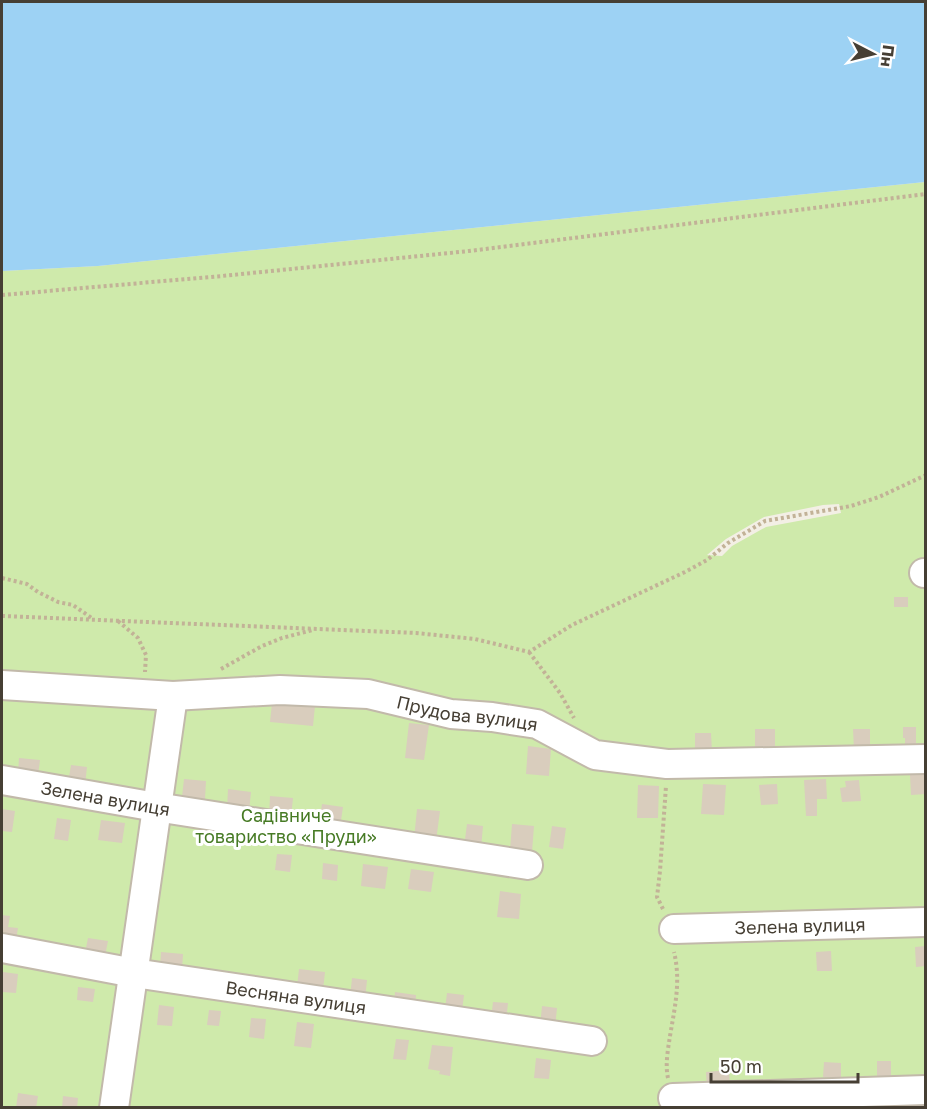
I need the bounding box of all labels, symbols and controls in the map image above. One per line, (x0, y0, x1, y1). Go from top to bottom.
north arrow (843, 24, 903, 84)
text: Пн (877, 44, 899, 68)
street label: Прудова вулиця (394, 690, 540, 735)
street label: Зелена вулиця (39, 776, 172, 820)
park label: Садівниче товариство «Пруди» (195, 804, 377, 847)
street label: Зелена вулиця (734, 913, 866, 938)
street label: Весняна вулиця (224, 976, 368, 1018)
scale bar (711, 1046, 858, 1084)
text: 50 m (720, 1055, 762, 1077)

